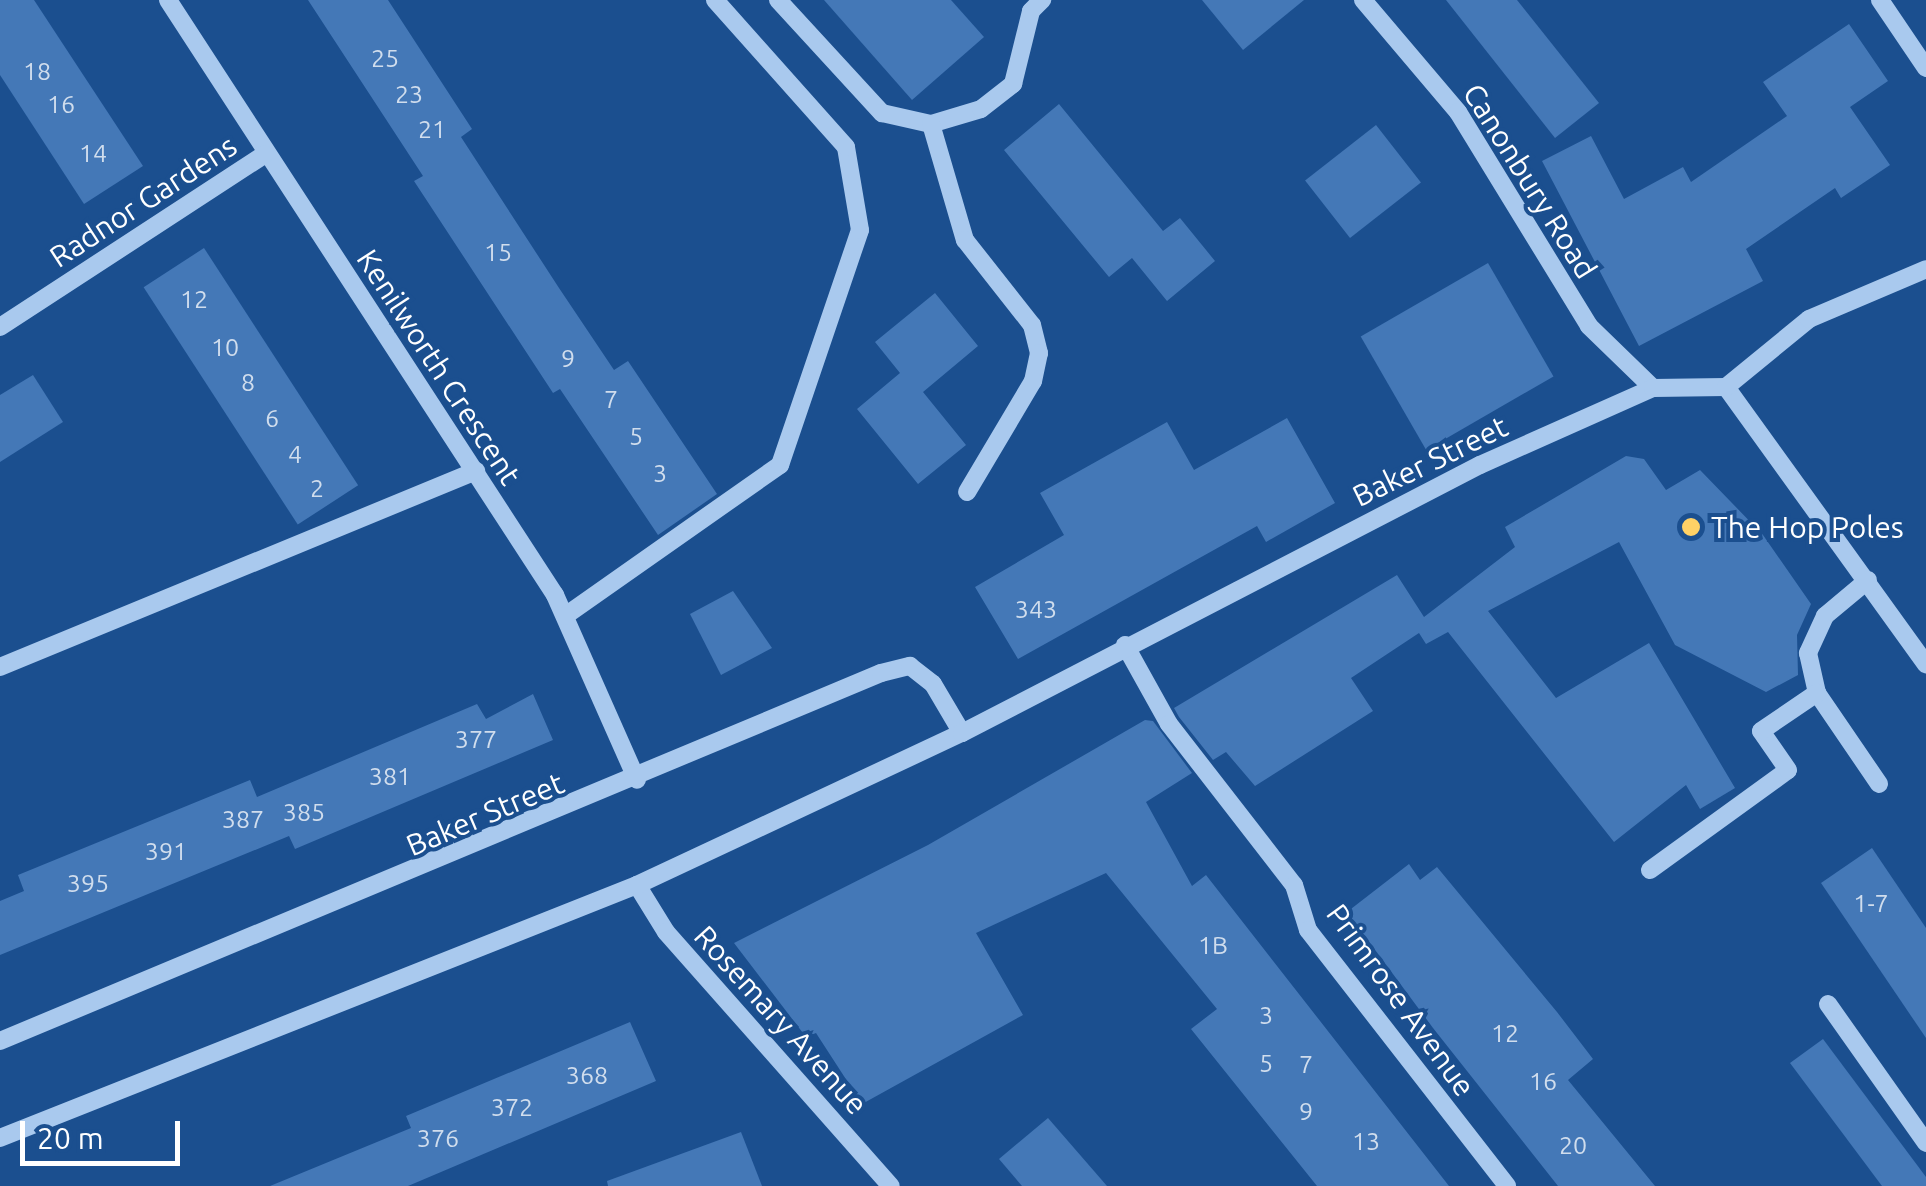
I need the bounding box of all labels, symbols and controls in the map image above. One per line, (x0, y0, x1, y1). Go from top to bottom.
house number: 25 (371, 43, 399, 73)
house number: 18 (23, 56, 51, 86)
street label: Canonbury Road (1456, 77, 1604, 285)
house number: 23 (395, 79, 423, 109)
house number: 16 (47, 89, 75, 119)
house number: 21 (418, 114, 446, 144)
street label: Radnor Gardens (43, 127, 243, 275)
house number: 14 (79, 138, 107, 168)
house number: 15 (484, 237, 512, 267)
street label: Kenilworth Crescent (349, 243, 529, 491)
house number: 12 (180, 284, 208, 314)
house number: 10 (211, 332, 239, 362)
house number: 9 (561, 343, 575, 373)
house number: 8 (241, 367, 255, 397)
house number: 7 (604, 384, 618, 414)
house number: 6 (265, 403, 279, 433)
street label: Baker Street (1347, 408, 1513, 514)
house number: 5 (629, 421, 643, 451)
house number: 4 (288, 439, 302, 469)
house number: 3 (653, 458, 667, 488)
house number: 2 (310, 473, 324, 503)
place label: The Hop Poles (1711, 509, 1904, 545)
marker: The Hop Poles (1680, 516, 1702, 538)
house number: 343 (1015, 594, 1057, 624)
house number: 377 (455, 724, 497, 754)
house number: 381 (369, 761, 411, 791)
street label: Baker Street (401, 765, 569, 863)
house number: 385 (283, 797, 325, 827)
house number: 387 (222, 804, 264, 834)
house number: 391 (145, 836, 187, 866)
house number: 395 (67, 868, 109, 898)
house number: 1-7 (1853, 888, 1889, 918)
street label: Primrose Avenue (1319, 897, 1483, 1103)
street label: Rosemary Avenue (687, 918, 875, 1122)
house number: 1B (1198, 930, 1228, 960)
house number: 3 (1259, 1000, 1273, 1030)
house number: 12 (1491, 1018, 1519, 1048)
house number: 5 (1259, 1048, 1273, 1078)
house number: 7 (1299, 1049, 1313, 1079)
house number: 368 (566, 1060, 608, 1090)
house number: 16 (1529, 1066, 1557, 1096)
house number: 372 (491, 1092, 533, 1122)
house number: 9 (1299, 1096, 1313, 1126)
scale bar (25, 1101, 185, 1163)
text: 20 m (37, 1121, 104, 1155)
house number: 376 (417, 1123, 459, 1153)
house number: 13 (1352, 1126, 1380, 1156)
house number: 20 (1559, 1130, 1587, 1160)

